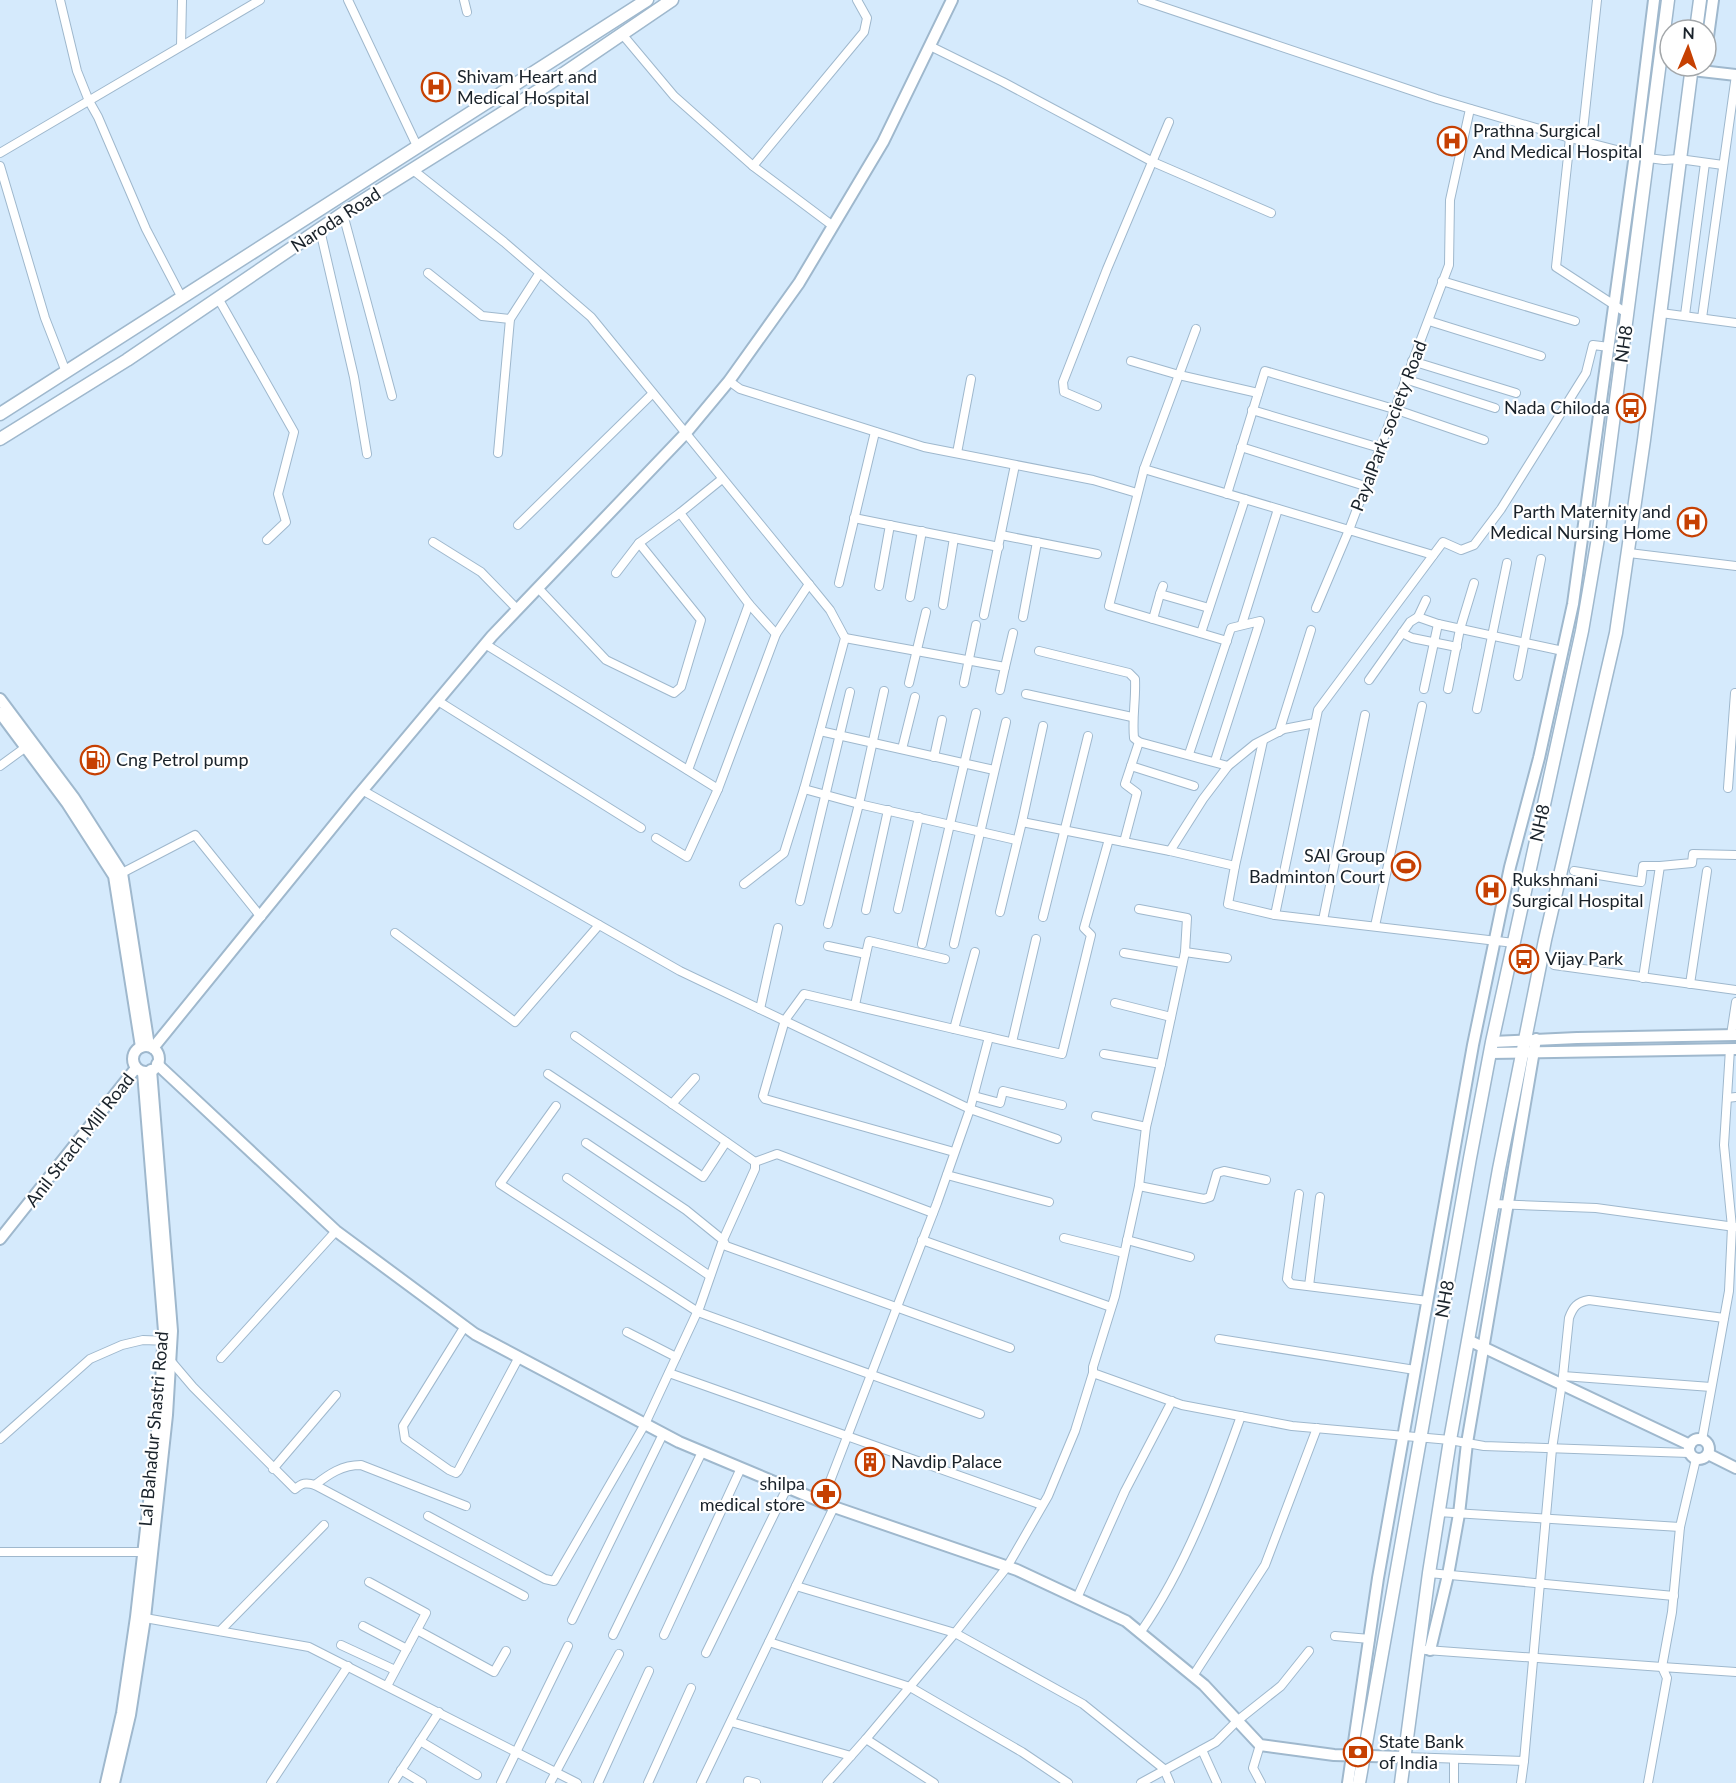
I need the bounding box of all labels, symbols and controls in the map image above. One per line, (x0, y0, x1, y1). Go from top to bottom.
north arrow (1658, 18, 1718, 78)
text: N (1682, 23, 1695, 42)
place label: Shivam Heart and Medical Hospital (457, 65, 597, 108)
hospital icon: Shivam Heart and Medical Hospital (420, 71, 452, 103)
place label: Prathna Surgical And Medical Hospital (1473, 119, 1642, 162)
hospital icon: Prathna Surgical And Medical Hospital (1436, 125, 1468, 157)
street label: Naroda Road (287, 182, 384, 256)
street label: NH8 (1609, 324, 1637, 364)
street label: PayalPark society Road (1345, 337, 1431, 514)
bus stop icon: Nada Chiloda (1615, 392, 1647, 424)
place label: Nada Chiloda (1504, 396, 1610, 418)
place label: Parth Maternity and Medical Nursing Home (1490, 500, 1671, 543)
hospital icon: Parth Maternity and Medical Nursing Home (1676, 506, 1708, 538)
fuel station icon: Cng Petrol pump (79, 744, 111, 776)
place label: Cng Petrol pump (116, 748, 248, 770)
street label: NH8 (1524, 802, 1554, 844)
place label: SAI Group Badminton Court (1249, 844, 1386, 887)
sports icon: SAI Group Badminton Court (1390, 850, 1422, 882)
place label: Rukshmani Surgical Hospital (1512, 868, 1644, 911)
hospital icon: Rukshmani Surgical Hospital (1475, 874, 1507, 906)
bus stop icon: Vijay Park (1508, 943, 1540, 975)
place label: Vijay Park (1545, 947, 1624, 969)
street label: Anil Strach Mill Road (20, 1068, 138, 1211)
street label: NH8 (1430, 1278, 1458, 1319)
street label: Lal Bahadur Shastri Road (134, 1331, 172, 1527)
building icon: Navdip Palace (854, 1446, 886, 1478)
place label: Navdip Palace (891, 1450, 1002, 1472)
place label: shilpa medical store (700, 1472, 805, 1515)
pharmacy icon: shilpa medical store (810, 1478, 842, 1510)
place label: State Bank of India (1379, 1730, 1465, 1773)
bank icon: State Bank of India (1342, 1736, 1374, 1768)

